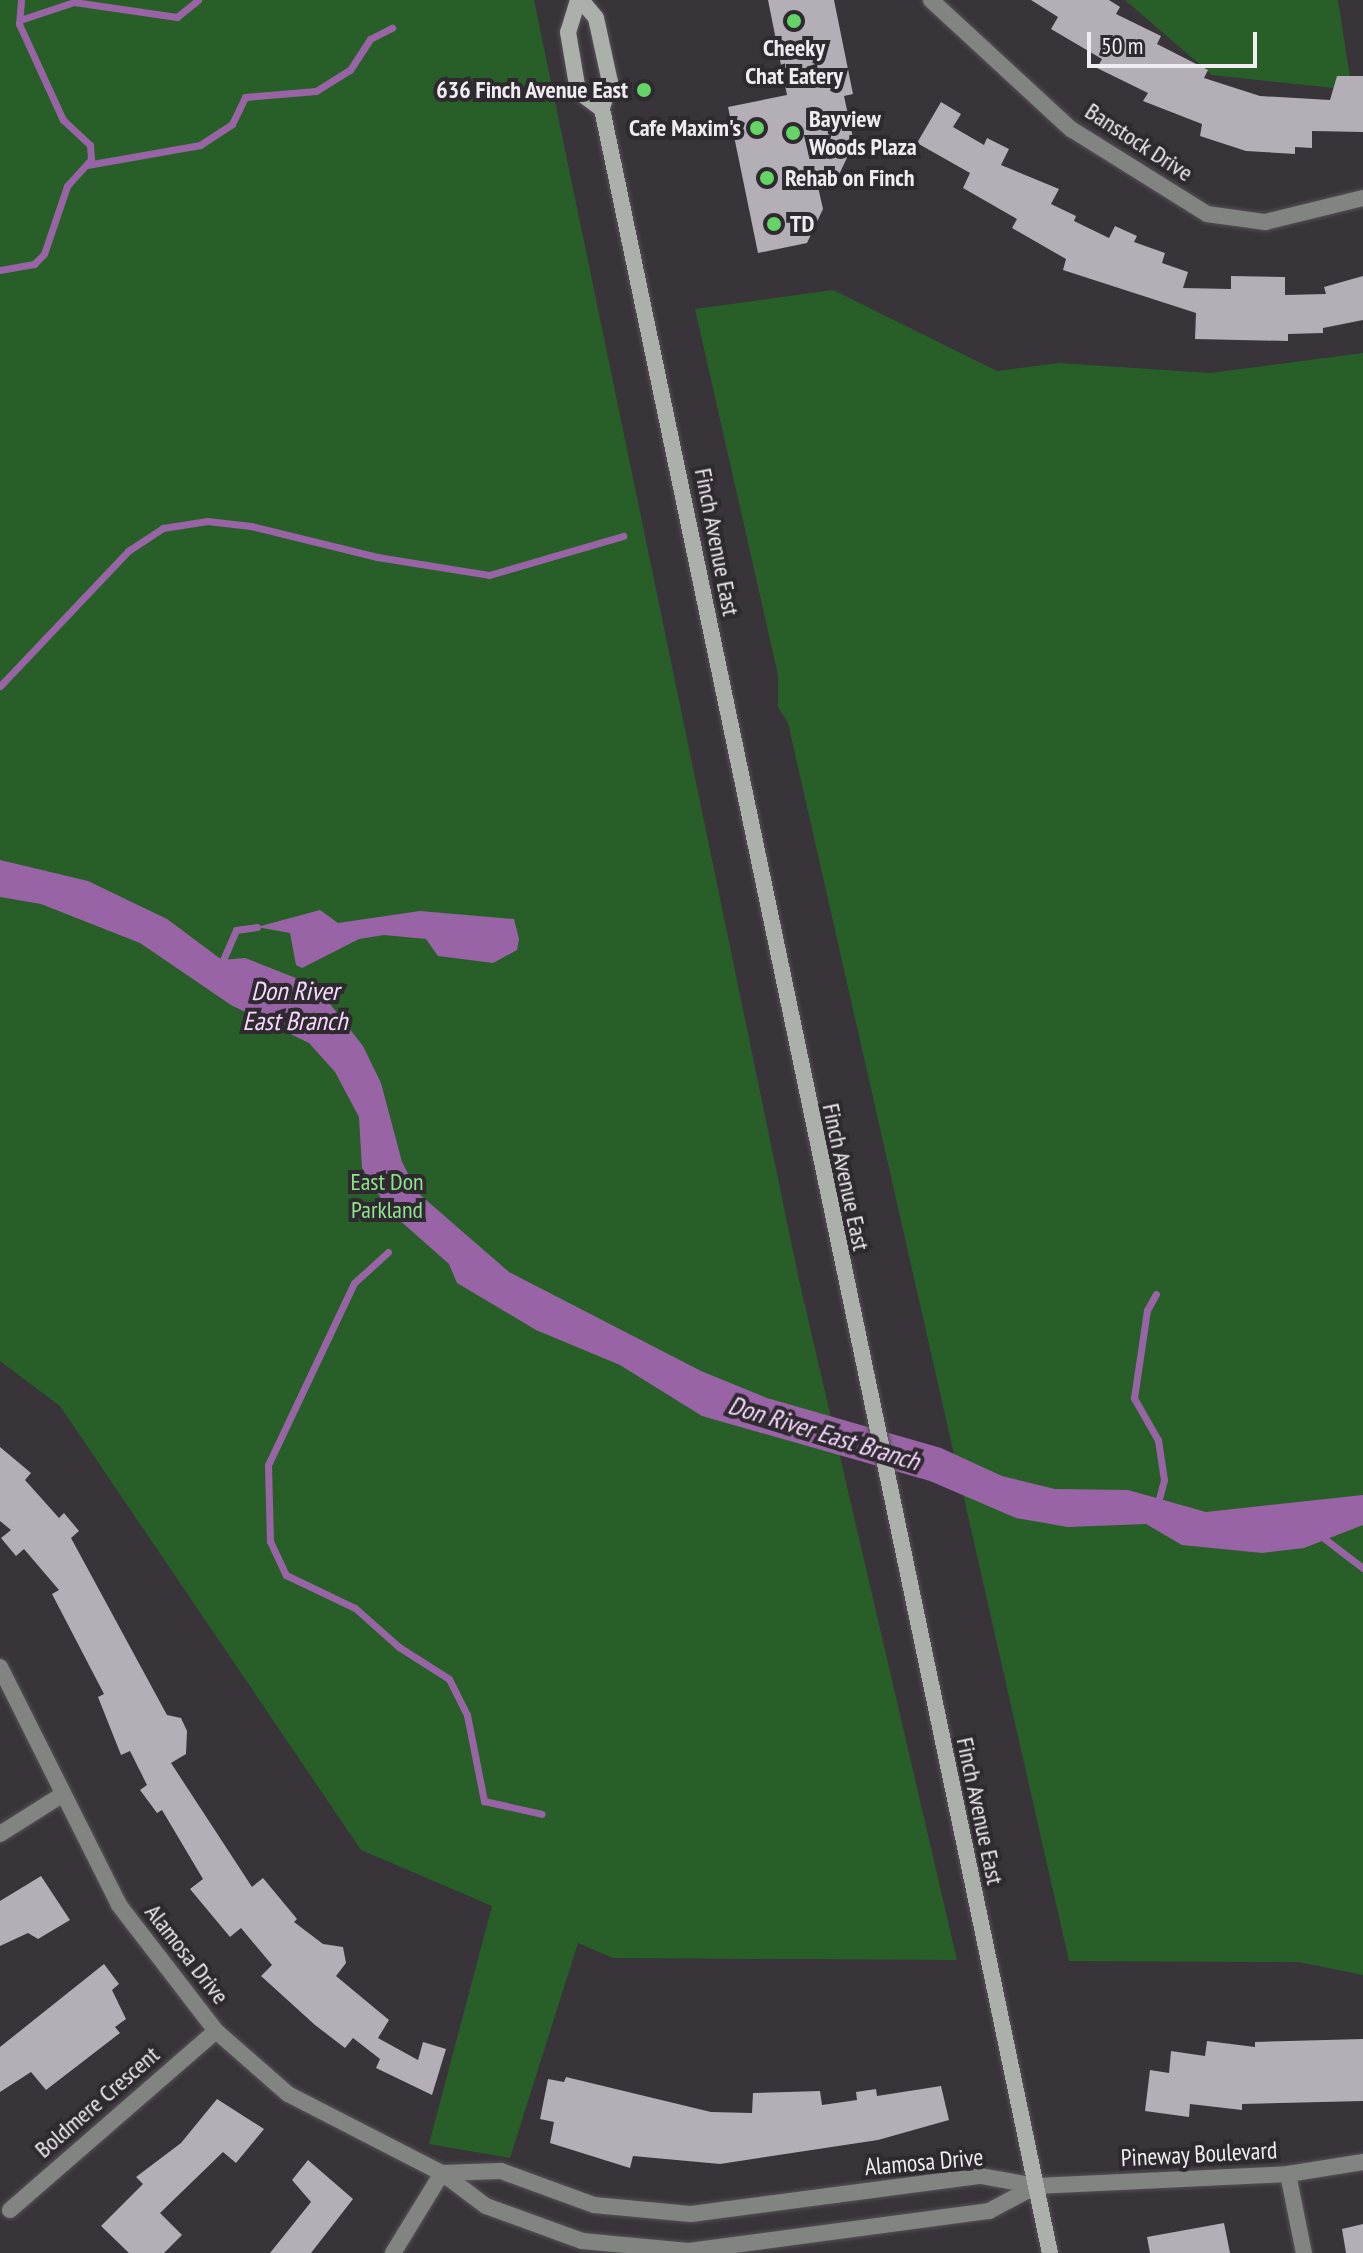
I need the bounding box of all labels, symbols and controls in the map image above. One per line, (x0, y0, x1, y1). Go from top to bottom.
marker: Cheeky Chat Eatery (785, 12, 803, 30)
scale bar (1091, 16, 1261, 66)
text: 50 m (1101, 30, 1143, 61)
place label: Cheeky Chat Eatery (745, 34, 843, 90)
place label: 636 Finch Avenue East (435, 76, 628, 104)
marker: 636 Finch Avenue East (635, 81, 653, 99)
street label: Banstock Drive (1080, 96, 1198, 188)
place label: Bayview Woods Plaza (809, 105, 917, 161)
place label: Cafe Maxim's (629, 114, 741, 142)
marker: Cafe Maxim's (748, 119, 766, 137)
marker: Bayview Woods Plaza (784, 124, 802, 142)
place label: Rehab on Finch (785, 164, 914, 192)
marker: Rehab on Finch (756, 167, 778, 189)
place label: TD (790, 210, 814, 238)
marker: TD (765, 215, 783, 233)
street label: Finch Avenue East (689, 466, 745, 618)
water label: Don River East Branch (243, 975, 347, 1036)
street label: Finch Avenue East (816, 1101, 876, 1253)
park label: East Don Parkland (350, 1168, 424, 1224)
water label: Don River East Branch (725, 1389, 923, 1477)
street label: Finch Avenue East (950, 1735, 1010, 1887)
street label: Alamosa Drive (139, 1898, 235, 2010)
street label: Boldmere Crescent (29, 2040, 165, 2164)
street label: Pineway Boulevard (1120, 2136, 1278, 2172)
street label: Alamosa Drive (863, 2142, 985, 2182)

